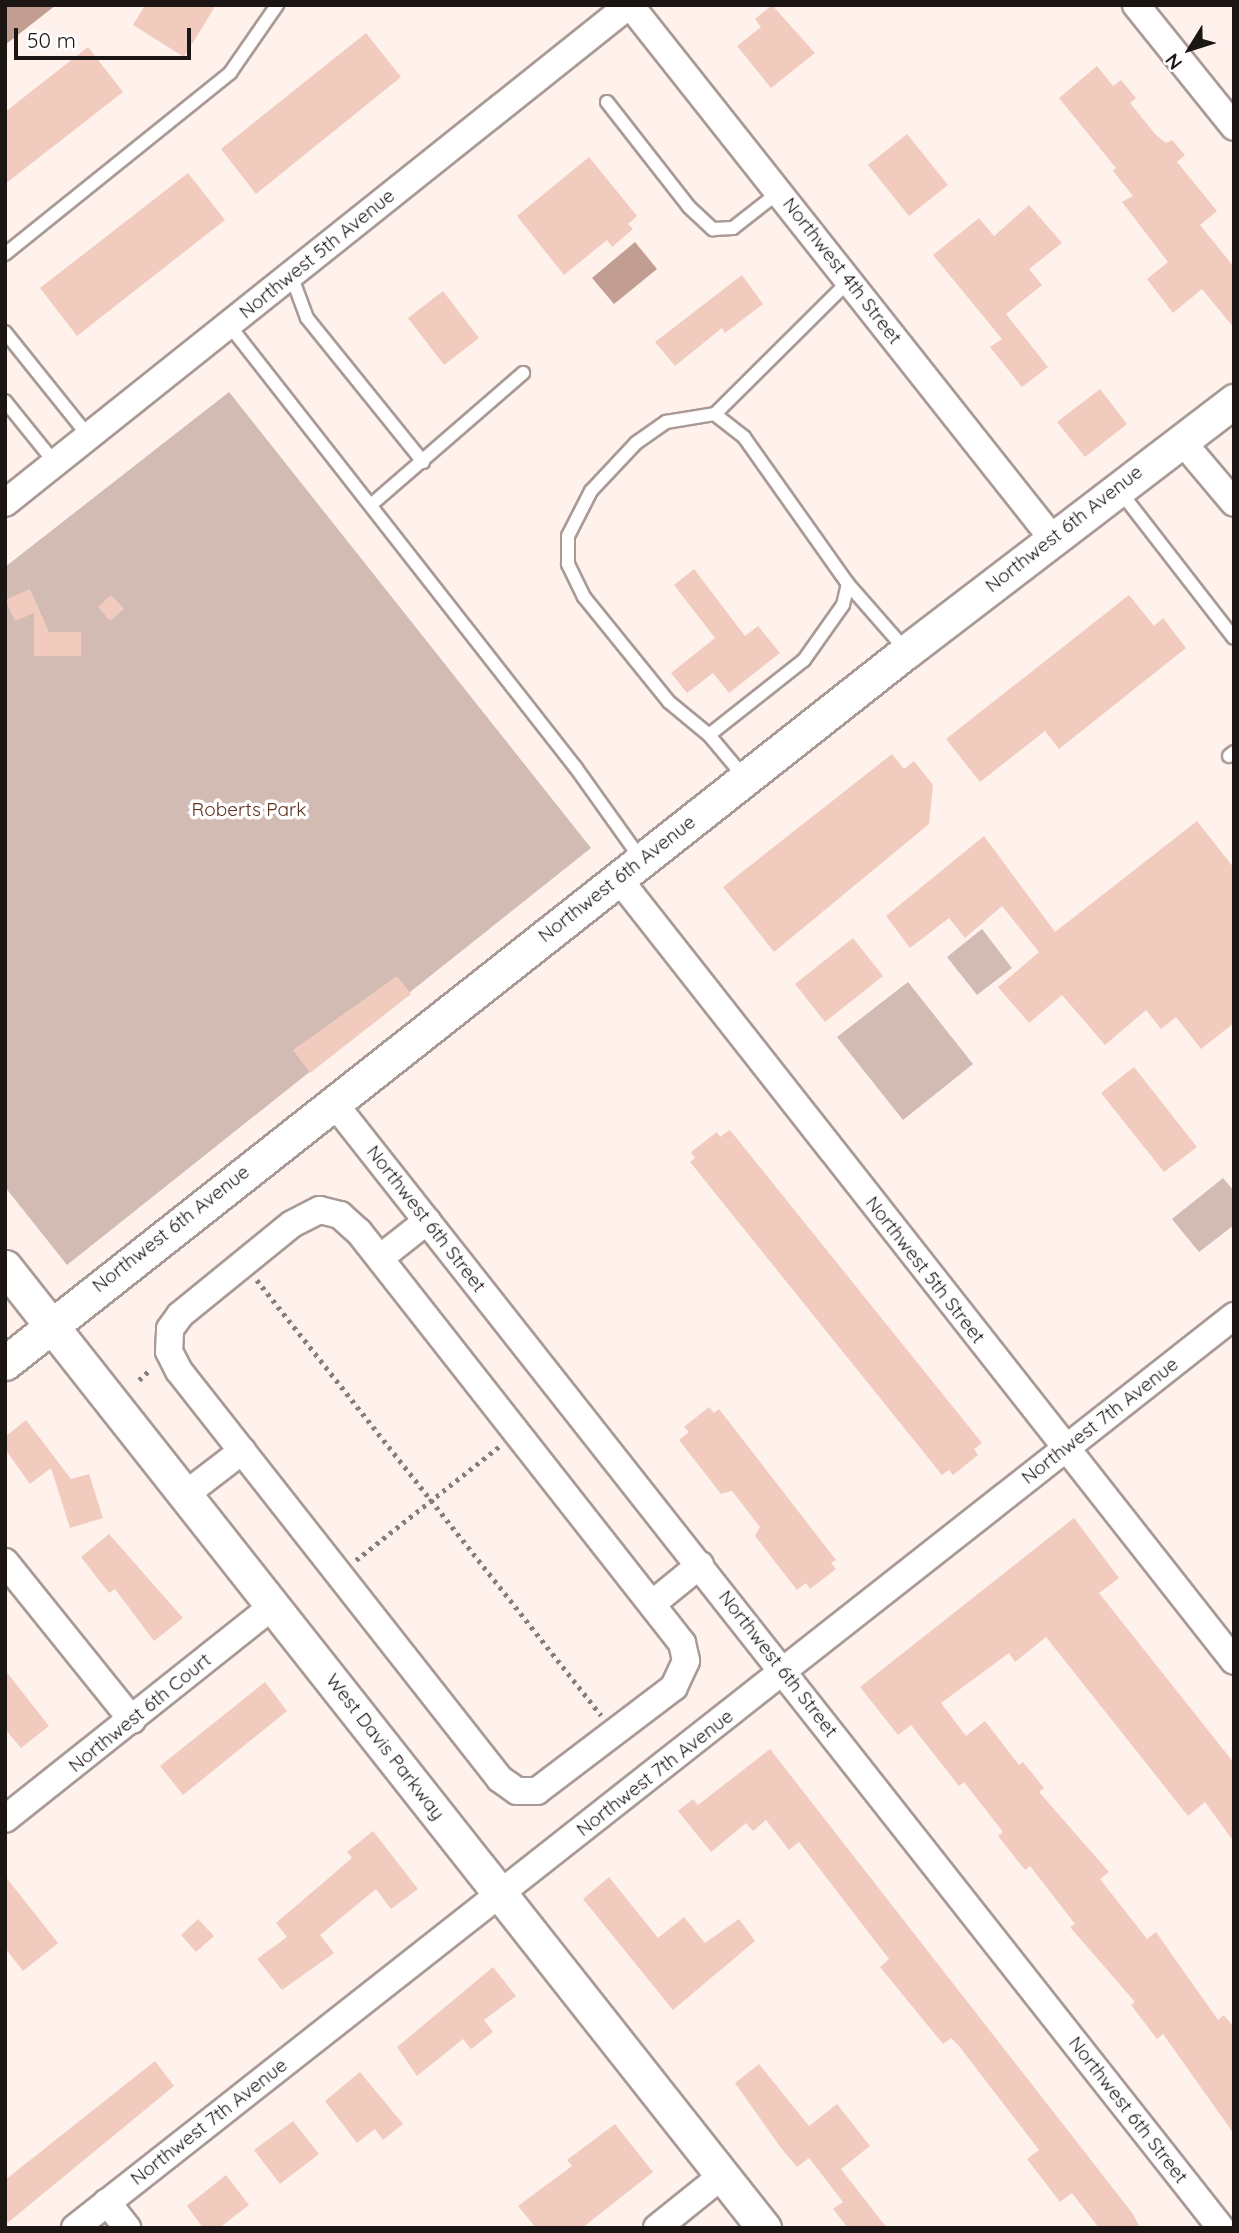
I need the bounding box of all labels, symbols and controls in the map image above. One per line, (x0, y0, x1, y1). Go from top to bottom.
scale bar (18, 14, 194, 58)
north arrow (1155, 14, 1225, 84)
text: 50 m (27, 27, 76, 53)
text: N (1160, 49, 1187, 75)
street label: Northwest 5th Avenue (235, 184, 399, 324)
street label: Northwest 4th Street (778, 193, 906, 349)
street label: Northwest 6th Avenue (981, 461, 1147, 597)
park label: Roberts Park (192, 799, 306, 821)
street label: Northwest 6th Avenue (534, 811, 700, 947)
street label: Northwest 6th Street (362, 1141, 490, 1297)
street label: Northwest 6th Avenue (88, 1161, 254, 1297)
street label: Northwest 5th Street (861, 1192, 989, 1348)
street label: Northwest 7th Avenue (1017, 1353, 1183, 1489)
street label: Northwest 6th Street (714, 1586, 842, 1742)
street label: Northwest 6th Court (64, 1649, 216, 1777)
street label: West Davis Parkway (321, 1669, 449, 1825)
street label: Northwest 7th Avenue (572, 1705, 738, 1841)
street label: Northwest 6th Street (1064, 2032, 1192, 2188)
street label: Northwest 7th Avenue (126, 2054, 292, 2190)

